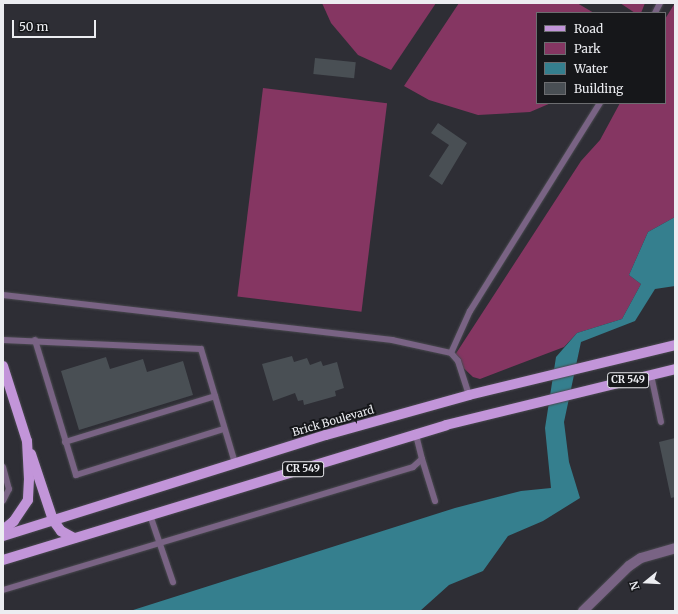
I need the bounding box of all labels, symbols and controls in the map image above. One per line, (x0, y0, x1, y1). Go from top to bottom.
scale bar (14, 12, 98, 38)
legend (536, 12, 666, 104)
text: 50 m (19, 19, 48, 34)
text: Road (574, 21, 603, 36)
text: Park (574, 41, 601, 56)
text: Water (574, 61, 608, 76)
text: Building (574, 81, 623, 96)
road number: CR 549 (607, 372, 649, 388)
street label: Brick Boulevard (291, 403, 375, 439)
road number: CR 549 (282, 461, 324, 477)
north arrow (626, 562, 666, 602)
text: N (627, 579, 643, 592)

